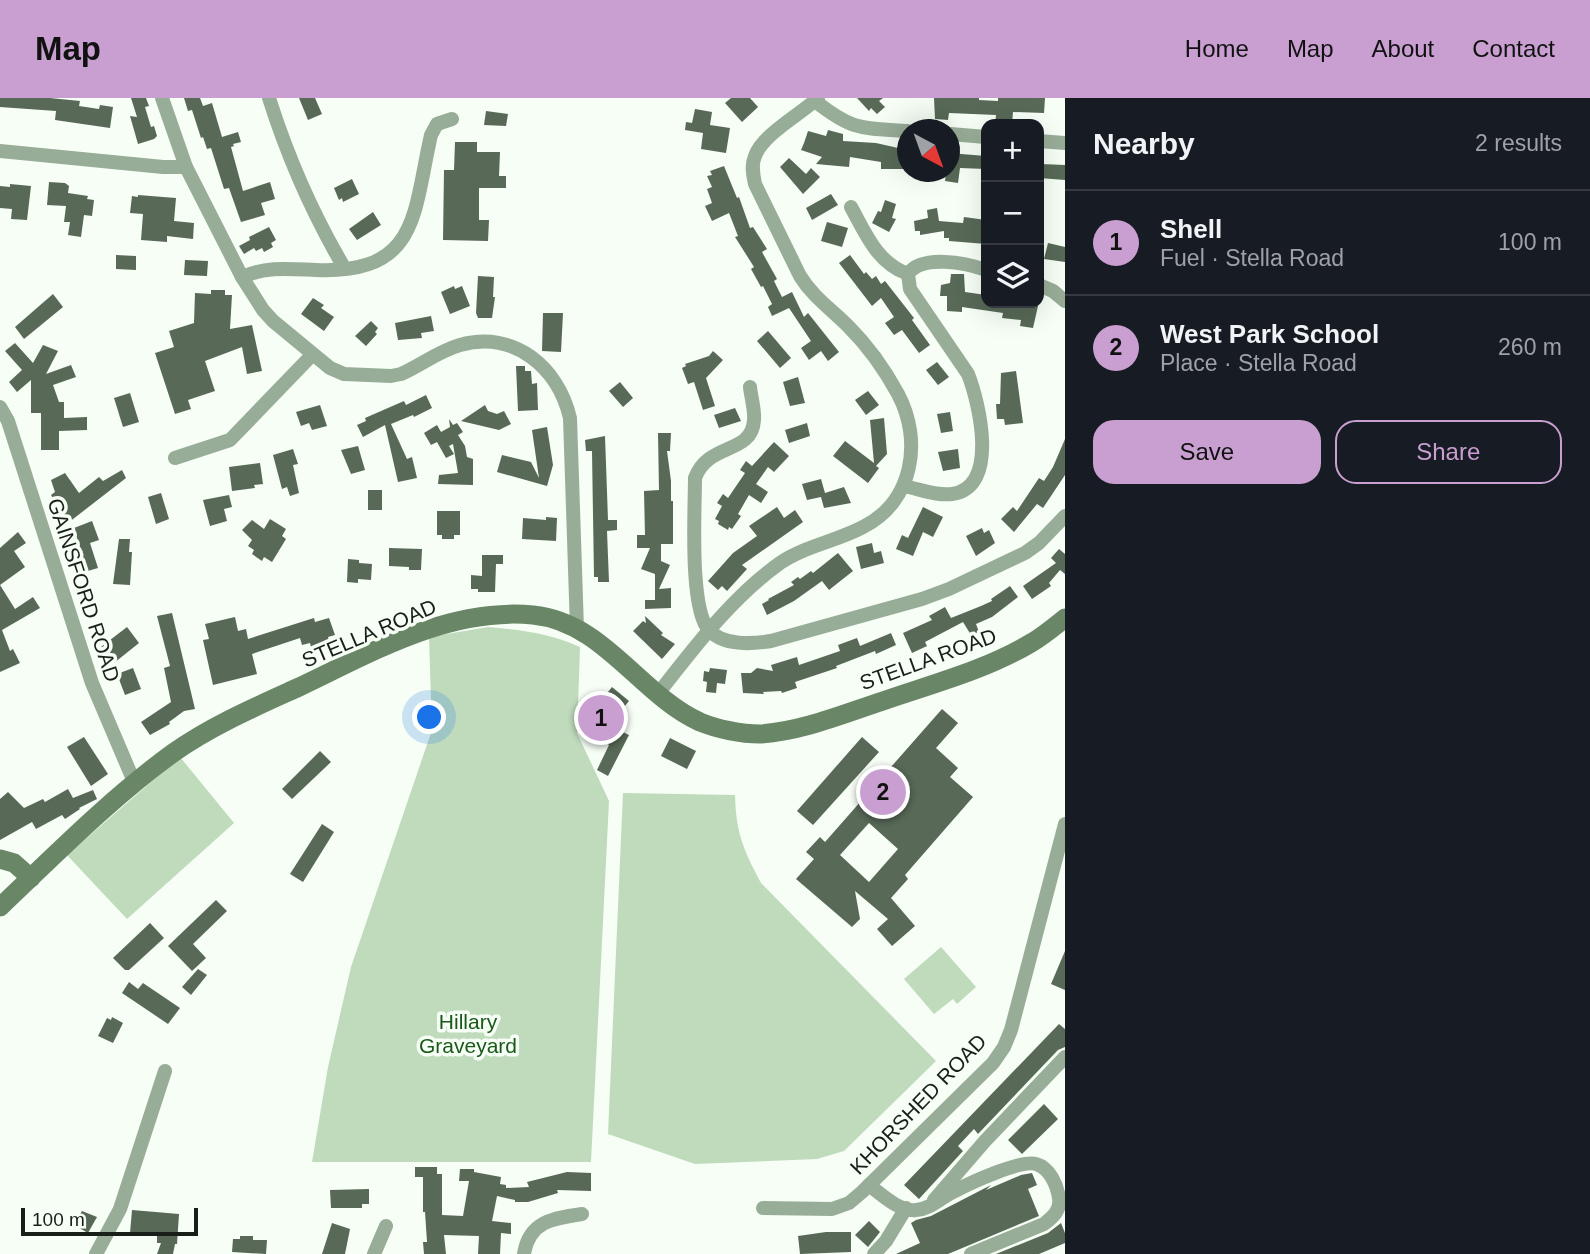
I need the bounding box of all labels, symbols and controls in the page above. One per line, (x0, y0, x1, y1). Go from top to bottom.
text: Map (35, 30, 101, 67)
text: Home (1185, 35, 1249, 62)
text: Map (1287, 35, 1334, 62)
text: About (1372, 35, 1434, 62)
text: Contact (1472, 35, 1555, 62)
north arrow (897, 119, 960, 182)
map controls (981, 119, 1044, 308)
button: + (981, 119, 1044, 182)
text: Nearby (1093, 127, 1195, 160)
text: 2 results (1475, 130, 1562, 156)
button: − (981, 182, 1044, 245)
text: Shell (1160, 214, 1222, 244)
text: 1 (1110, 229, 1122, 255)
text: 100 m (1498, 229, 1562, 255)
button: layers (981, 245, 1044, 308)
text: Fuel · Stella Road (1160, 245, 1344, 271)
text: West Park School (1160, 319, 1379, 349)
text: 2 (1110, 334, 1122, 360)
text: 260 m (1498, 334, 1562, 360)
text: Place · Stella Road (1160, 350, 1357, 376)
button: Save (1093, 420, 1321, 484)
button: Share (1335, 420, 1562, 484)
street label: GAINSFORD ROAD (43, 495, 125, 685)
street label: STELLA ROAD (298, 594, 440, 672)
street label: STELLA ROAD (857, 624, 999, 694)
pin: 1 (578, 692, 624, 744)
your location (412, 700, 446, 734)
pin: 2 (860, 766, 906, 818)
park label: Hillary Graveyard (419, 1010, 517, 1057)
street label: KHORSHED ROAD (845, 1029, 991, 1179)
scale bar (21, 1205, 198, 1237)
text: 100 m (32, 1209, 85, 1230)

